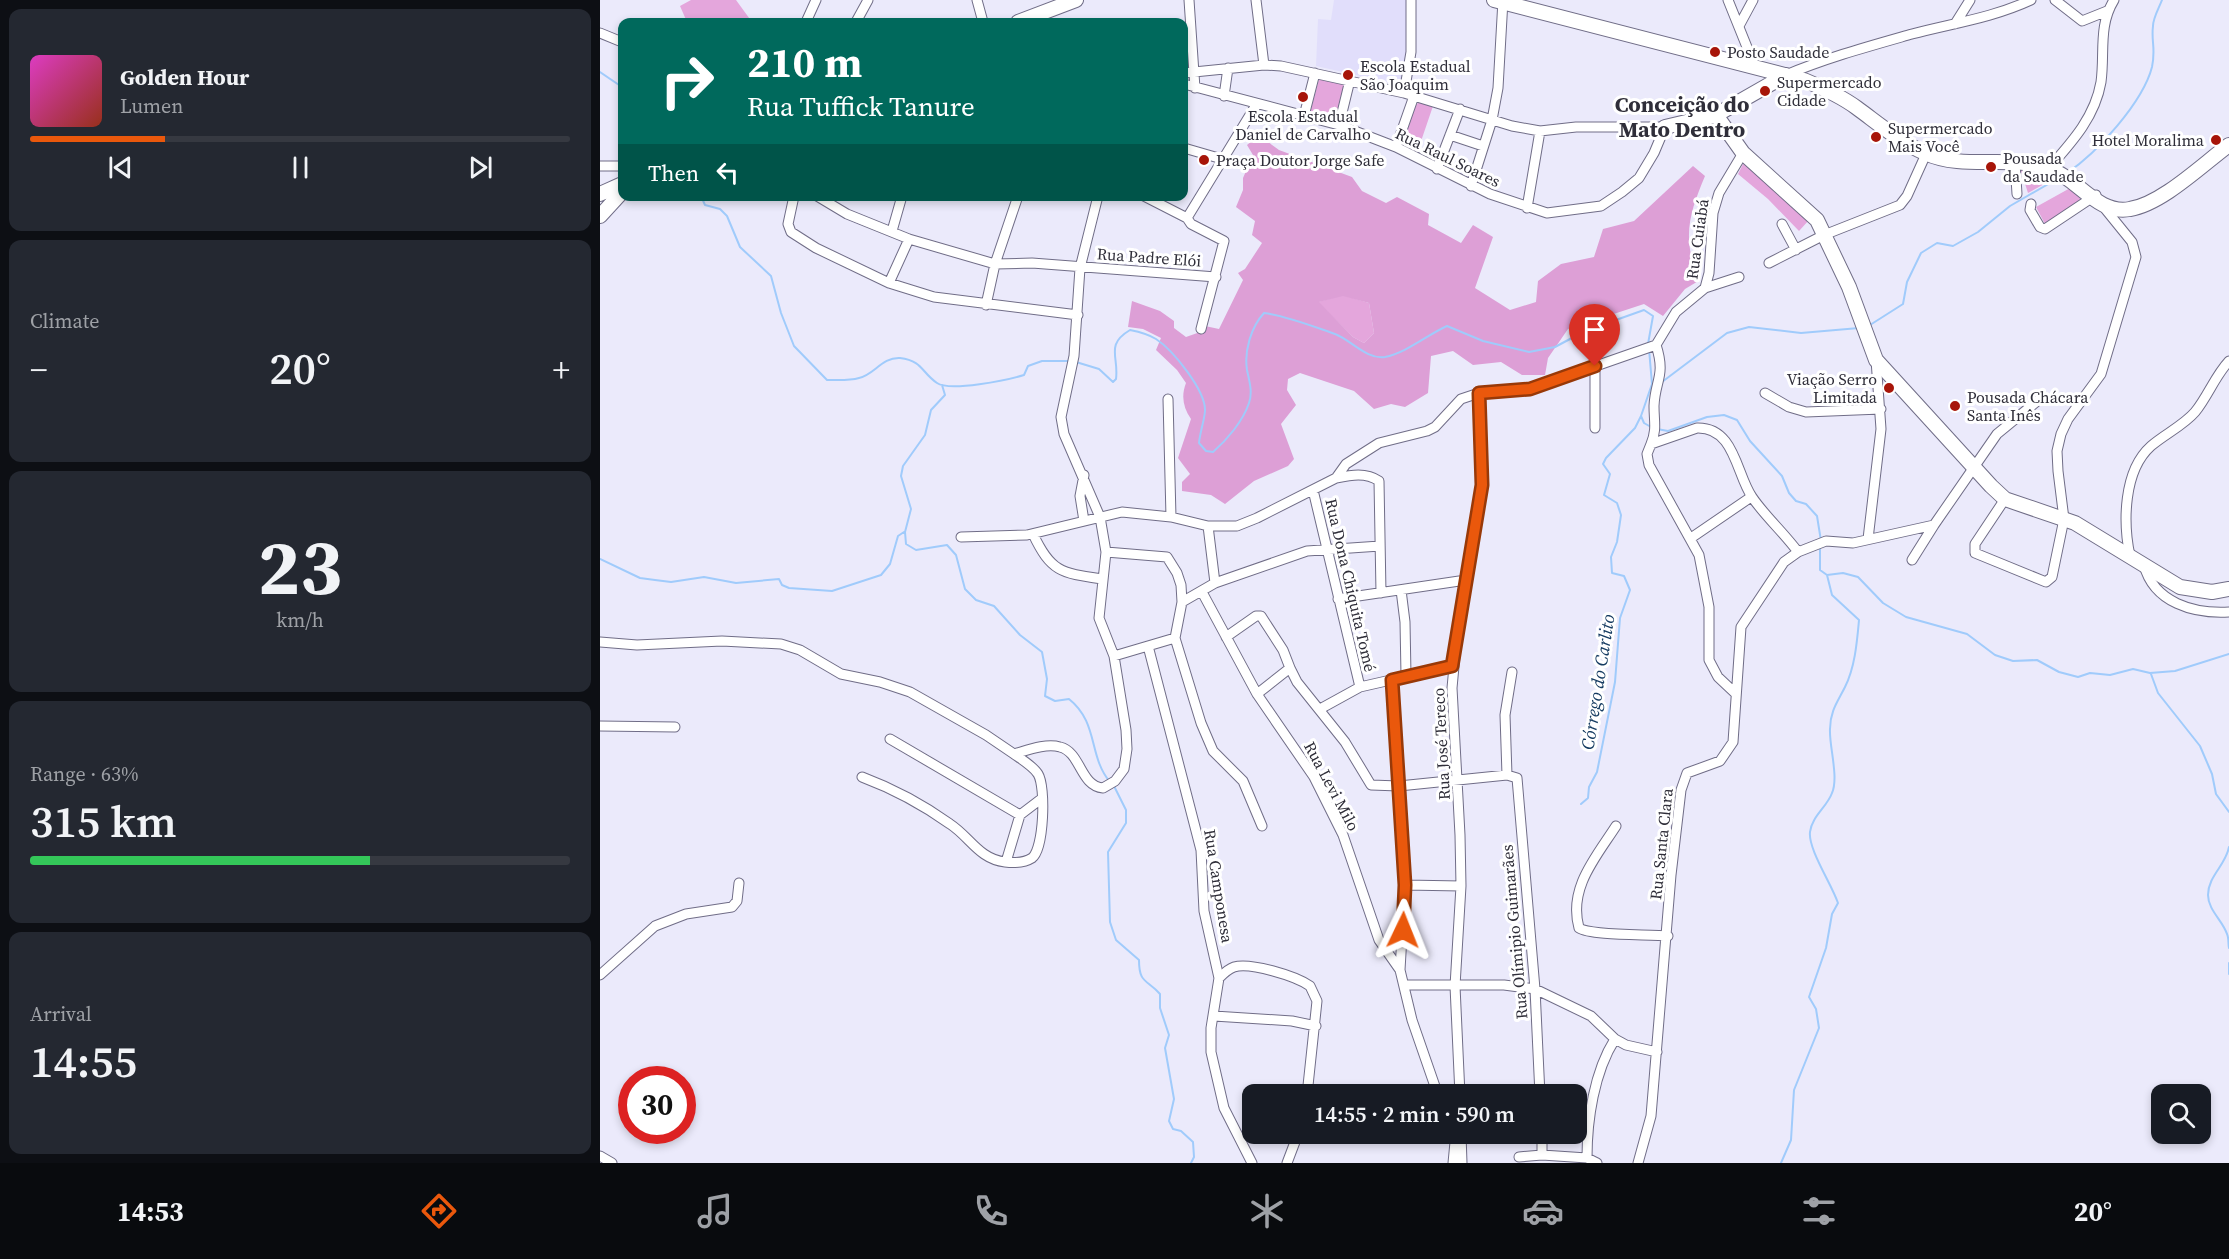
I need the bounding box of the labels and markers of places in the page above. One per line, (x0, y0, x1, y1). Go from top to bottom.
place label: Posto Saudade (1727, 41, 1829, 63)
marker: Posto Saudade (1708, 45, 1722, 59)
place label: Escola Estadual São Joaquim (1360, 55, 1471, 95)
marker: Escola Estadual São Joaquim (1341, 68, 1355, 82)
place label: Supermercado Cidade (1777, 71, 1882, 111)
marker: Supermercado Cidade (1758, 84, 1772, 98)
marker: Escola Estadual Daniel de Carvalho (1296, 90, 1310, 104)
place label: Escola Estadual Daniel de Carvalho (1235, 105, 1371, 145)
place label: Supermercado Mais Você (1888, 117, 1993, 157)
place label: Hotel Moralima (2092, 129, 2205, 151)
marker: Supermercado Mais Você (1869, 130, 1883, 144)
marker: Hotel Moralima (2209, 133, 2223, 147)
place label: Pousada da Saudade (2003, 147, 2084, 187)
place label: Praça Doutor Jorge Safe (1216, 149, 1384, 171)
marker: Praça Doutor Jorge Safe (1197, 153, 1211, 167)
marker: Pousada da Saudade (1984, 160, 1998, 174)
pin (1569, 304, 1620, 366)
place label: Viação Serro Limitada (1787, 368, 1878, 408)
marker: Viação Serro Limitada (1882, 381, 1896, 395)
place label: Pousada Chácara Santa Inês (1967, 386, 2089, 426)
marker: Pousada Chácara Santa Inês (1948, 399, 1962, 413)

